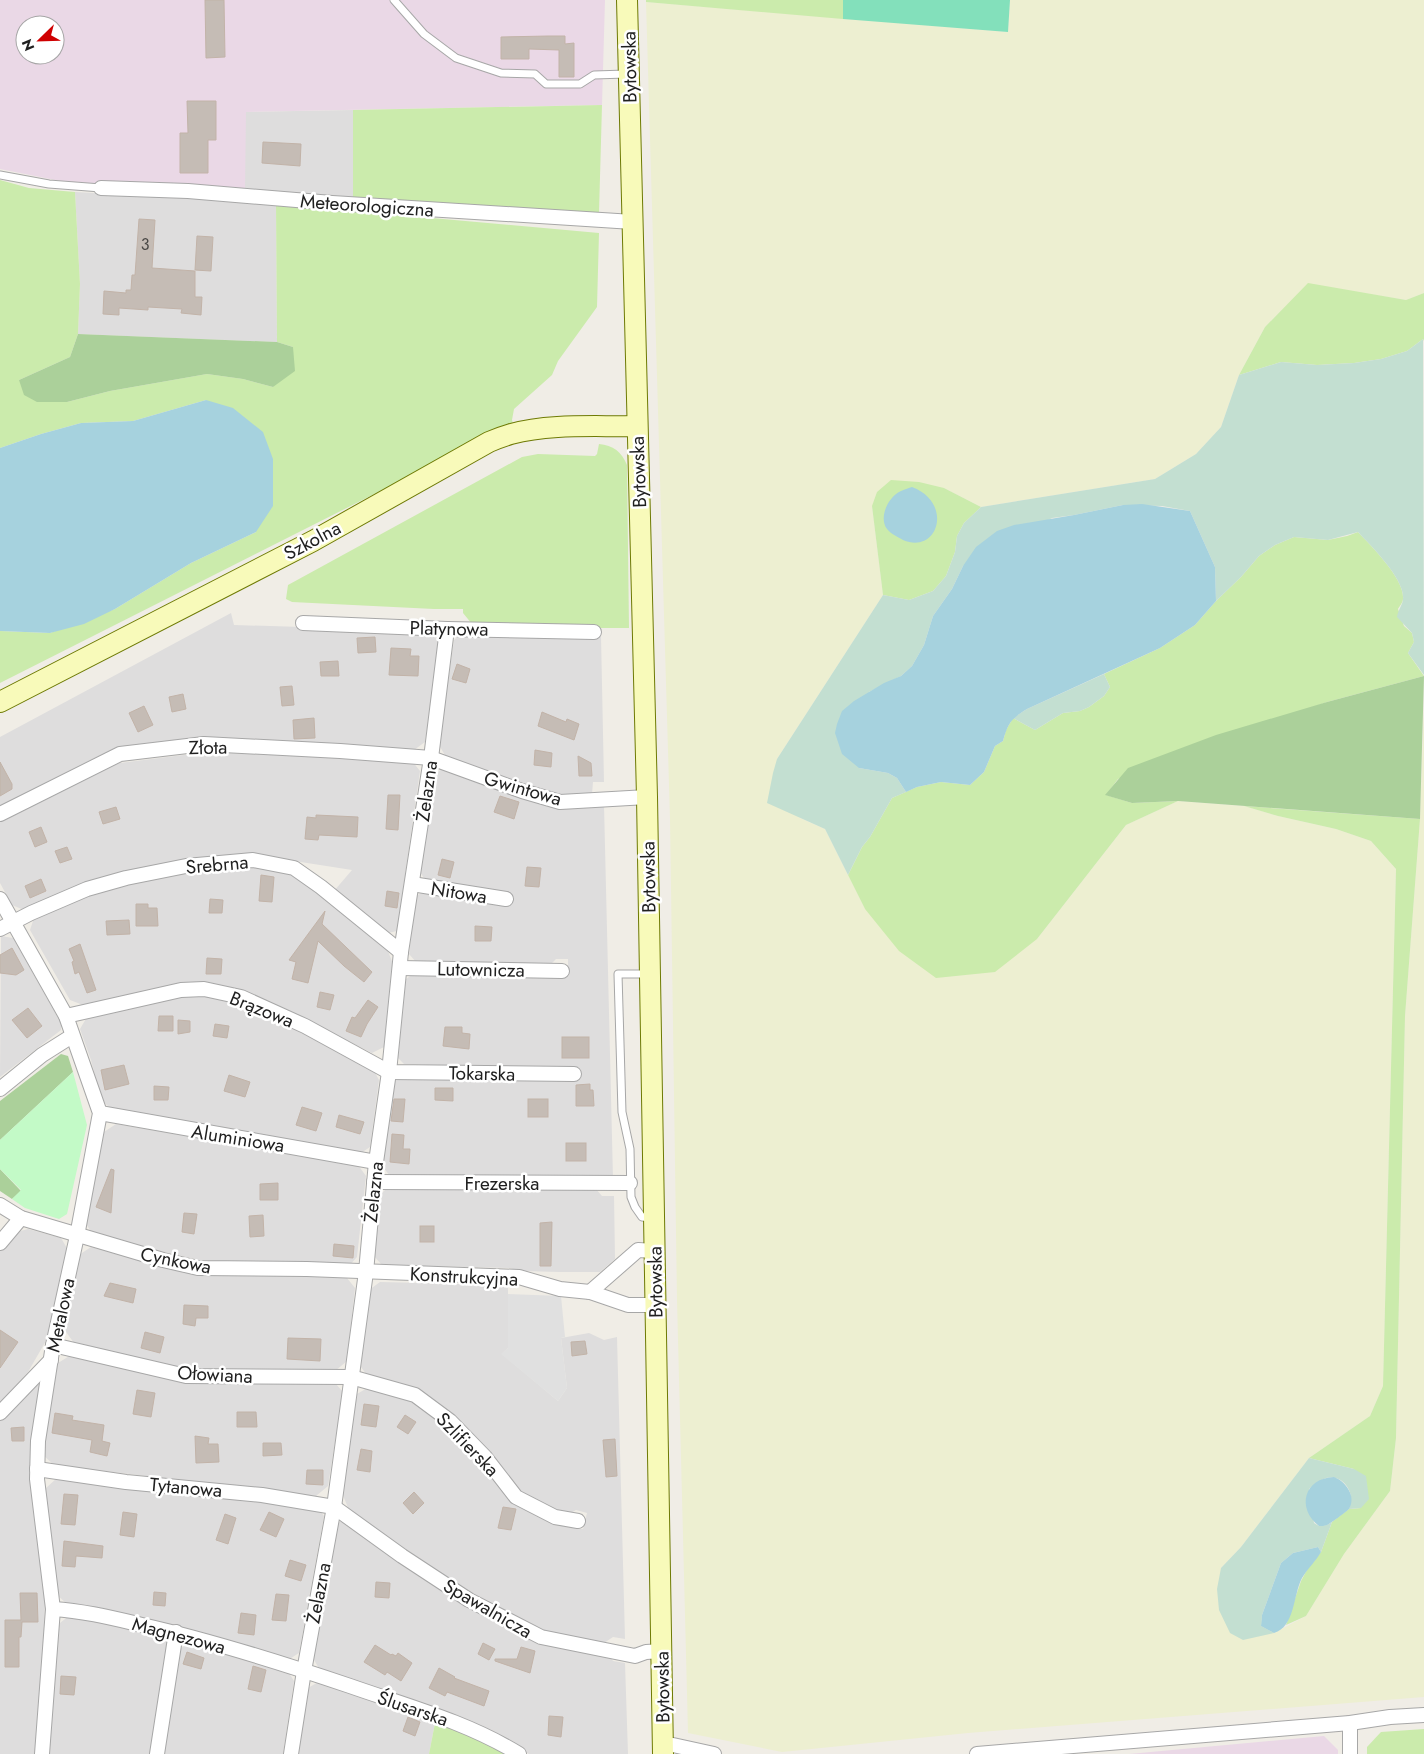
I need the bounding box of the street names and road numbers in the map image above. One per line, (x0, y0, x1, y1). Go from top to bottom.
street label: Bytowska (615, 31, 644, 103)
street label: Meteorologiczna (299, 187, 435, 224)
street label: Bytowska (624, 436, 653, 508)
street label: Szkolna (279, 514, 346, 567)
street label: Platynowa (409, 614, 489, 643)
street label: Złota (188, 734, 228, 761)
street label: Żelazna (409, 759, 444, 823)
street label: Gwintowa (481, 765, 565, 812)
street label: Bytowska (634, 841, 663, 913)
street label: Srebrna (185, 848, 250, 881)
street label: Nitowa (429, 875, 489, 910)
street label: Lutownicza (437, 955, 525, 984)
street label: Brązowa (226, 984, 298, 1035)
street label: Tokarska (449, 1059, 515, 1088)
street label: Aluminiowa (190, 1118, 286, 1159)
street label: Żelazna (357, 1160, 390, 1224)
street label: Frezerska (465, 1170, 539, 1197)
street label: Cynkowa (138, 1240, 214, 1281)
street label: Bytowska (641, 1246, 670, 1318)
street label: Konstrukcyjna (409, 1260, 519, 1293)
street label: Metalowa (39, 1275, 82, 1355)
street label: Ołowiana (177, 1359, 253, 1390)
street label: Szlifierska (430, 1406, 505, 1483)
street label: Tytanowa (149, 1471, 223, 1504)
street label: Żelazna (299, 1560, 338, 1626)
street label: Spawalnicza (438, 1572, 537, 1645)
street label: Magnezowa (129, 1610, 228, 1661)
street label: Bytowska (648, 1651, 677, 1723)
street label: Ślusarska (374, 1684, 452, 1733)

